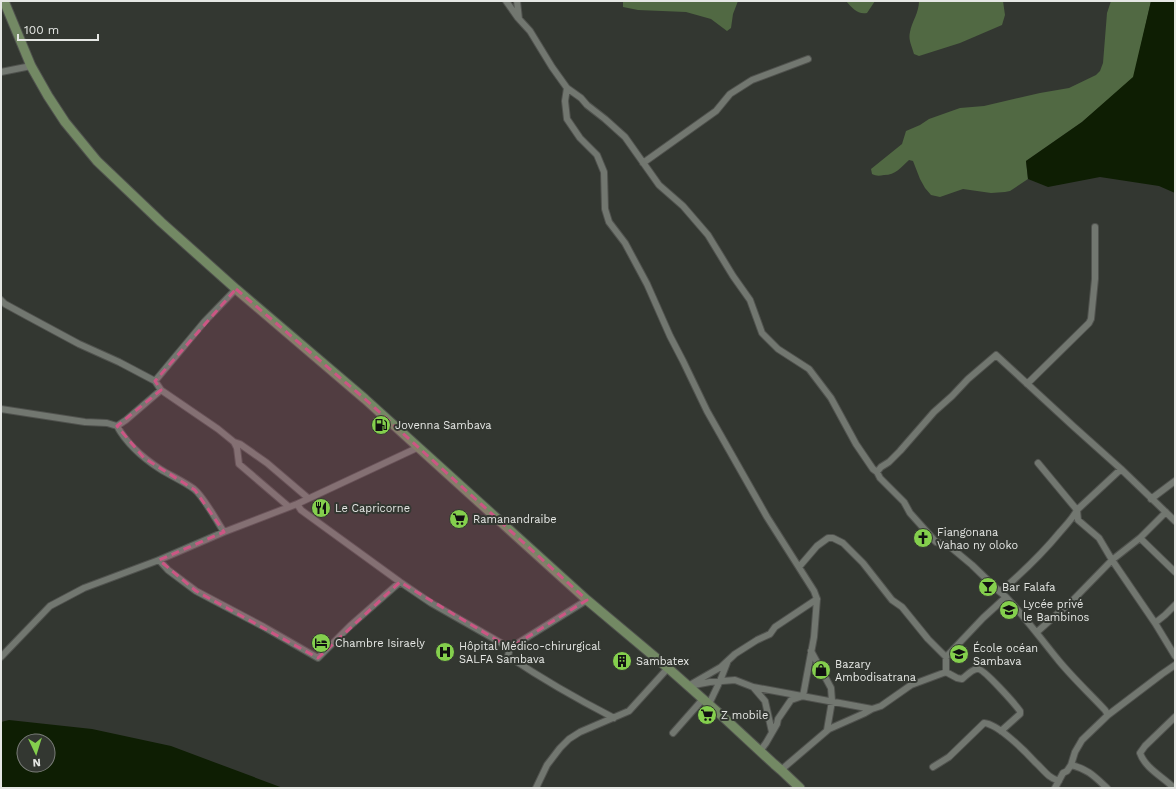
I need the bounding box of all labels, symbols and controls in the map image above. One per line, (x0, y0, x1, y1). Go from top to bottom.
scale bar (18, 16, 98, 42)
text: 100 m (24, 23, 59, 37)
fuel station icon: Jovenna Sambava (370, 414, 392, 436)
place label: Jovenna Sambava (395, 419, 492, 432)
restaurant icon: Le Capricorne (310, 497, 332, 519)
place label: Le Capricorne (335, 502, 410, 515)
supermarket icon: Ramanandraibe (448, 508, 470, 530)
place label: Ramanandraibe (473, 513, 557, 526)
place label: Fiangonana Vahao ny oloko (937, 526, 1018, 552)
church icon: Fiangonana Vahao ny oloko (912, 527, 934, 549)
bar icon: Bar Falafa (977, 576, 999, 598)
place label: Bar Falafa (1002, 581, 1056, 594)
place label: Lycée privé le Bambinos (1023, 598, 1090, 624)
school or university icon: Lycée privé le Bambinos (998, 599, 1020, 621)
hotel icon: Chambre Isiraely (310, 632, 332, 654)
place label: Chambre Isiraely (335, 637, 425, 650)
place label: Hôpital Médico-chirurgical SALFA Sambava (459, 640, 601, 666)
hospital icon: Hôpital Médico-chirurgical SALFA Sambava (434, 641, 456, 663)
place label: École océan Sambava (973, 641, 1038, 668)
school or university icon: École océan Sambava (948, 643, 970, 665)
building icon: Sambatex (611, 650, 633, 672)
place label: Sambatex (636, 655, 689, 668)
place label: Bazary Ambodisatrana (835, 658, 916, 684)
shop icon: Bazary Ambodisatrana (810, 659, 832, 681)
supermarket icon: Z mobile (696, 704, 718, 726)
place label: Z mobile (721, 709, 768, 722)
north arrow (16, 733, 56, 773)
text: N (32, 756, 41, 769)

